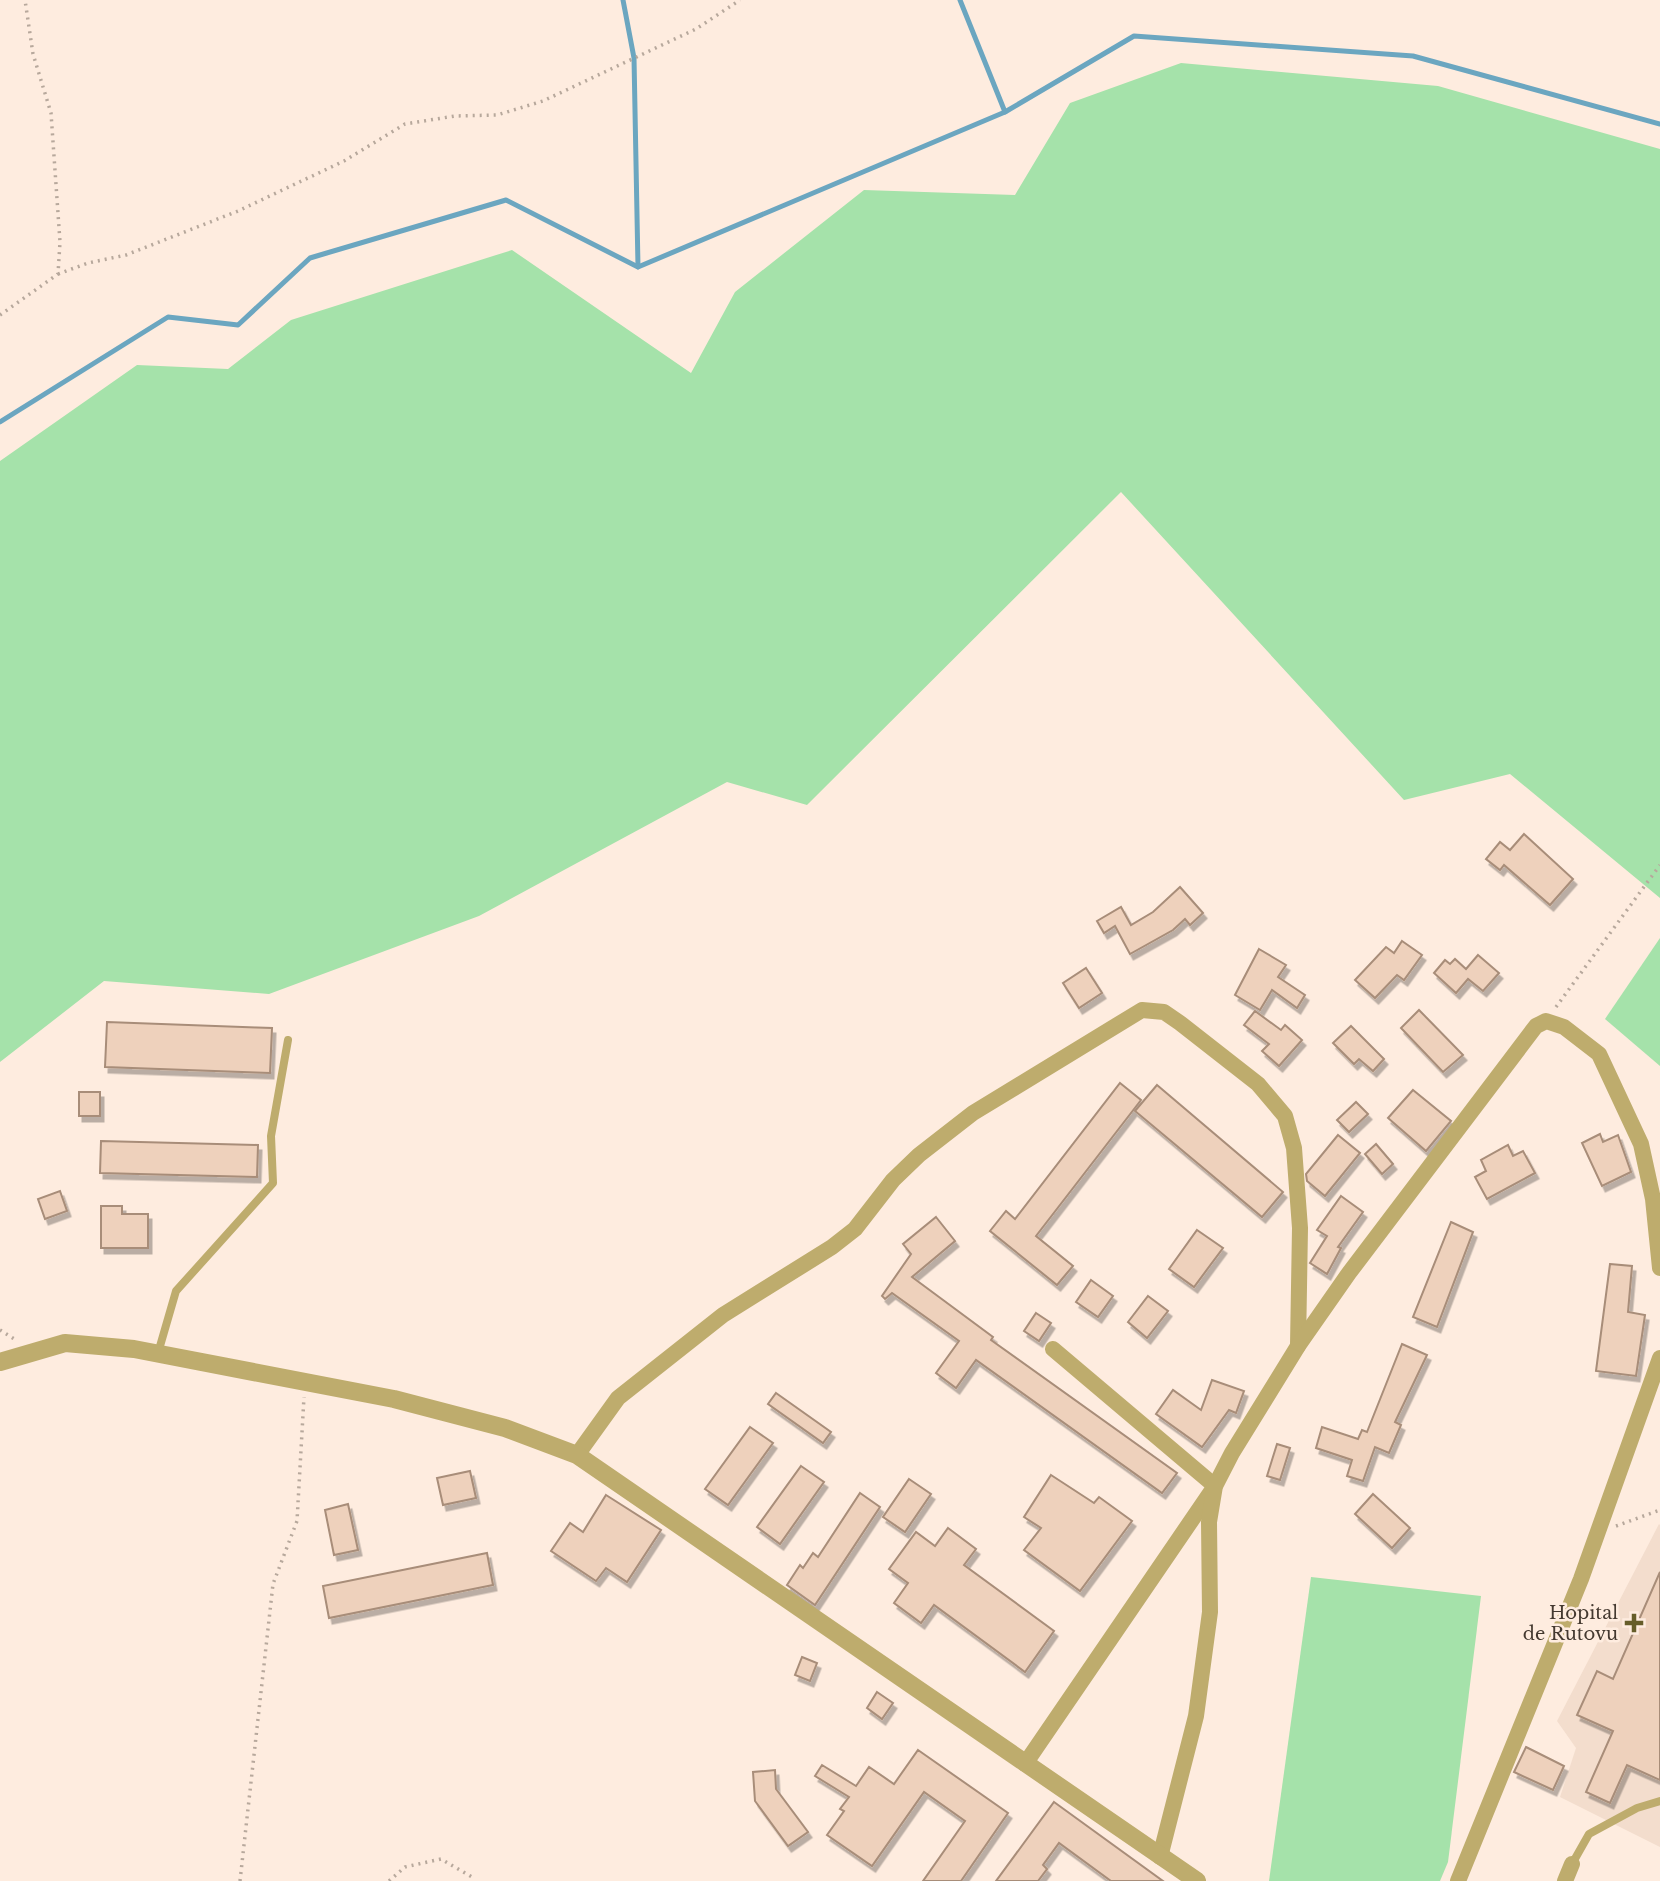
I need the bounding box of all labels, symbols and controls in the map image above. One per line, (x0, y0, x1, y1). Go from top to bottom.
place label: Hopital de Rutovu (1523, 1602, 1618, 1645)
marker: Hopital de Rutovu (1624, 1613, 1644, 1633)

